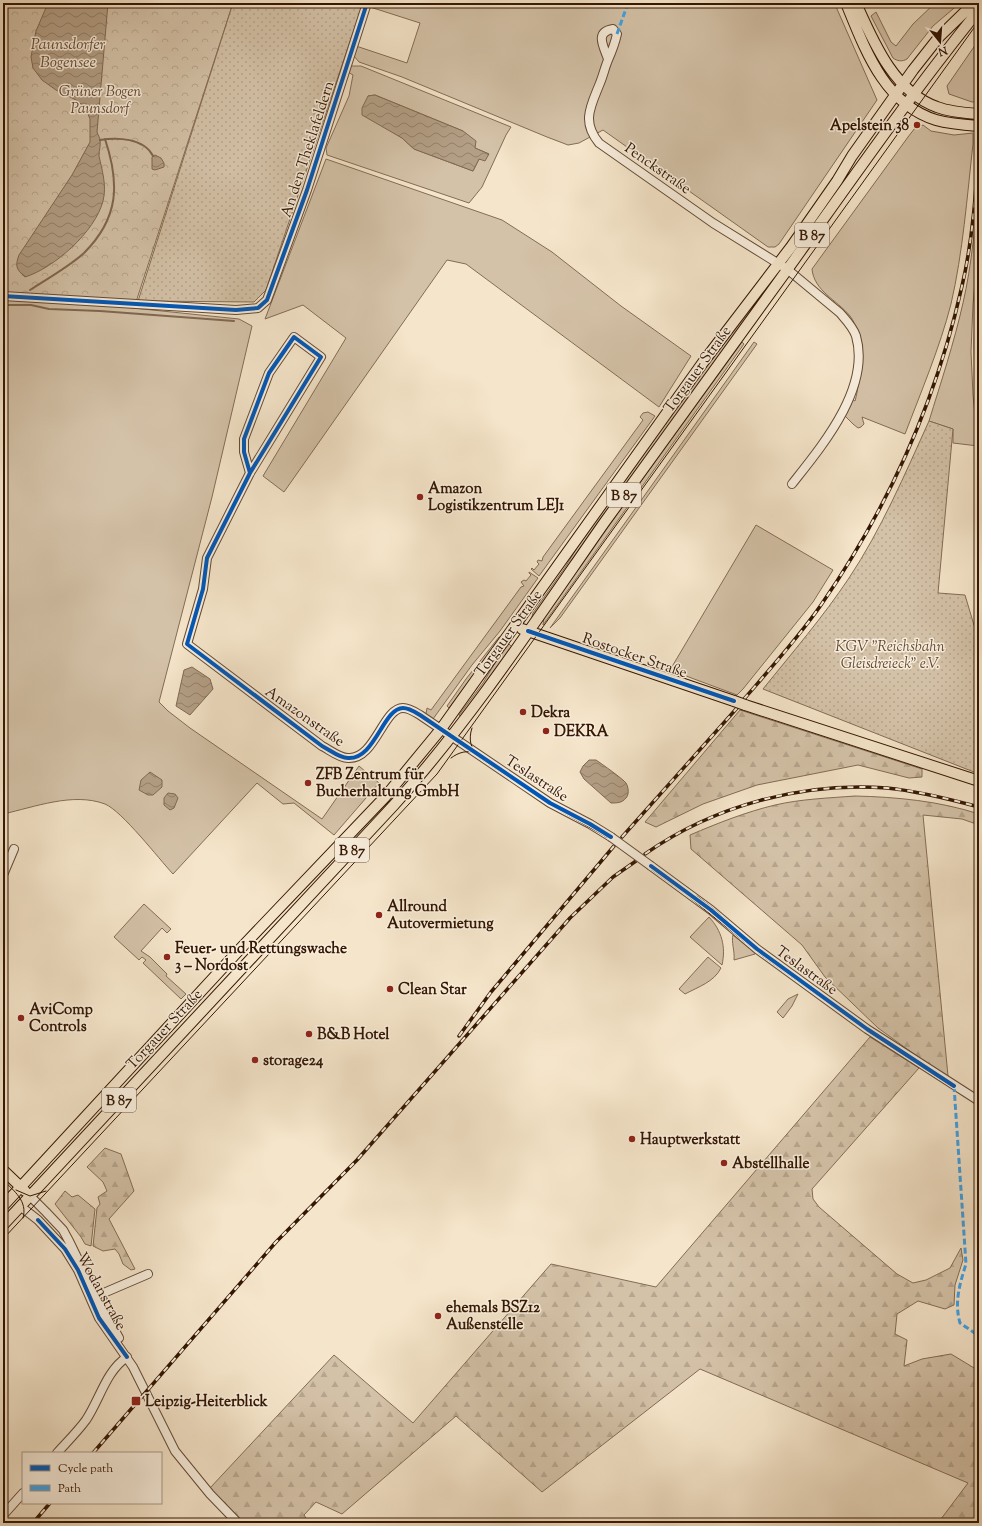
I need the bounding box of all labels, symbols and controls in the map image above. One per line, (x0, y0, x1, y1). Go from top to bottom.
north arrow (920, 22, 960, 62)
water label: Paunsdorfer Bogensee (31, 34, 106, 75)
text: N (936, 41, 950, 60)
street label: An den Theklafeldern (276, 78, 340, 221)
park label: Grüner Bogen Paunsdorf (59, 82, 141, 120)
place label: Apelstein 38 (830, 116, 909, 137)
marker: Apelstein 38 (912, 120, 922, 130)
street label: Penckstraße (620, 139, 695, 200)
road number: B 87 (795, 223, 829, 247)
street label: Torgauer Straße (659, 322, 737, 418)
place label: Amazon Logistikzentrum LEJ1 (428, 479, 565, 517)
road number: B 87 (607, 483, 641, 507)
marker: Amazon Logistikzentrum LEJ1 (415, 492, 425, 502)
street label: Torgauer Straße (470, 586, 548, 682)
street label: Rostocker Straße (579, 629, 690, 684)
park label: KGV "Reichsbahn Gleisdreieck" e.V. (835, 637, 945, 675)
street label: Amazonstraße (260, 682, 348, 752)
place label: Dekra (531, 703, 570, 724)
marker: Dekra (518, 707, 528, 717)
place label: DEKRA (554, 722, 610, 743)
marker: DEKRA (541, 726, 551, 736)
street label: Teslastraße (500, 751, 572, 808)
place label: ZFB Zentrum für Bucherhaltung GmbH (316, 765, 459, 803)
marker: ZFB Zentrum für Bucherhaltung GmbH (303, 778, 313, 788)
road number: B 87 (335, 838, 369, 862)
place label: Allround Autovermietung (387, 897, 494, 935)
marker: Allround Autovermietung (374, 910, 384, 920)
place label: Feuer- und Rettungswache 3 – Nordost (175, 939, 347, 977)
street label: Teslastraße (771, 942, 841, 1001)
marker: Feuer- und Rettungswache 3 – Nordost (162, 952, 172, 962)
place label: Clean Star (398, 980, 467, 1001)
marker: Clean Star (385, 984, 395, 994)
street label: Torgauer Straße (122, 985, 208, 1075)
place label: AviComp Controls (29, 1000, 94, 1038)
marker: AviComp Controls (16, 1013, 26, 1023)
place label: B&B Hotel (317, 1025, 390, 1046)
marker: B&B Hotel (304, 1029, 314, 1039)
place label: storage24 (263, 1051, 324, 1072)
marker: storage24 (250, 1055, 260, 1065)
road number: B 87 (102, 1088, 136, 1112)
place label: Hauptwerkstatt (640, 1130, 741, 1151)
marker: Hauptwerkstatt (627, 1134, 637, 1144)
place label: Abstellhalle (732, 1154, 809, 1175)
marker: Abstellhalle (719, 1158, 729, 1168)
street label: Wodanstraße (71, 1249, 131, 1334)
place label: ehemals BSZ12 Außenstelle (446, 1298, 541, 1336)
marker: ehemals BSZ12 Außenstelle (433, 1311, 443, 1321)
place label: Leipzig-Heiterblick (145, 1392, 269, 1413)
marker: Leipzig-Heiterblick (130, 1395, 142, 1407)
legend (22, 1452, 162, 1504)
text: Cycle path (58, 1460, 113, 1478)
text: Path (58, 1480, 81, 1498)

